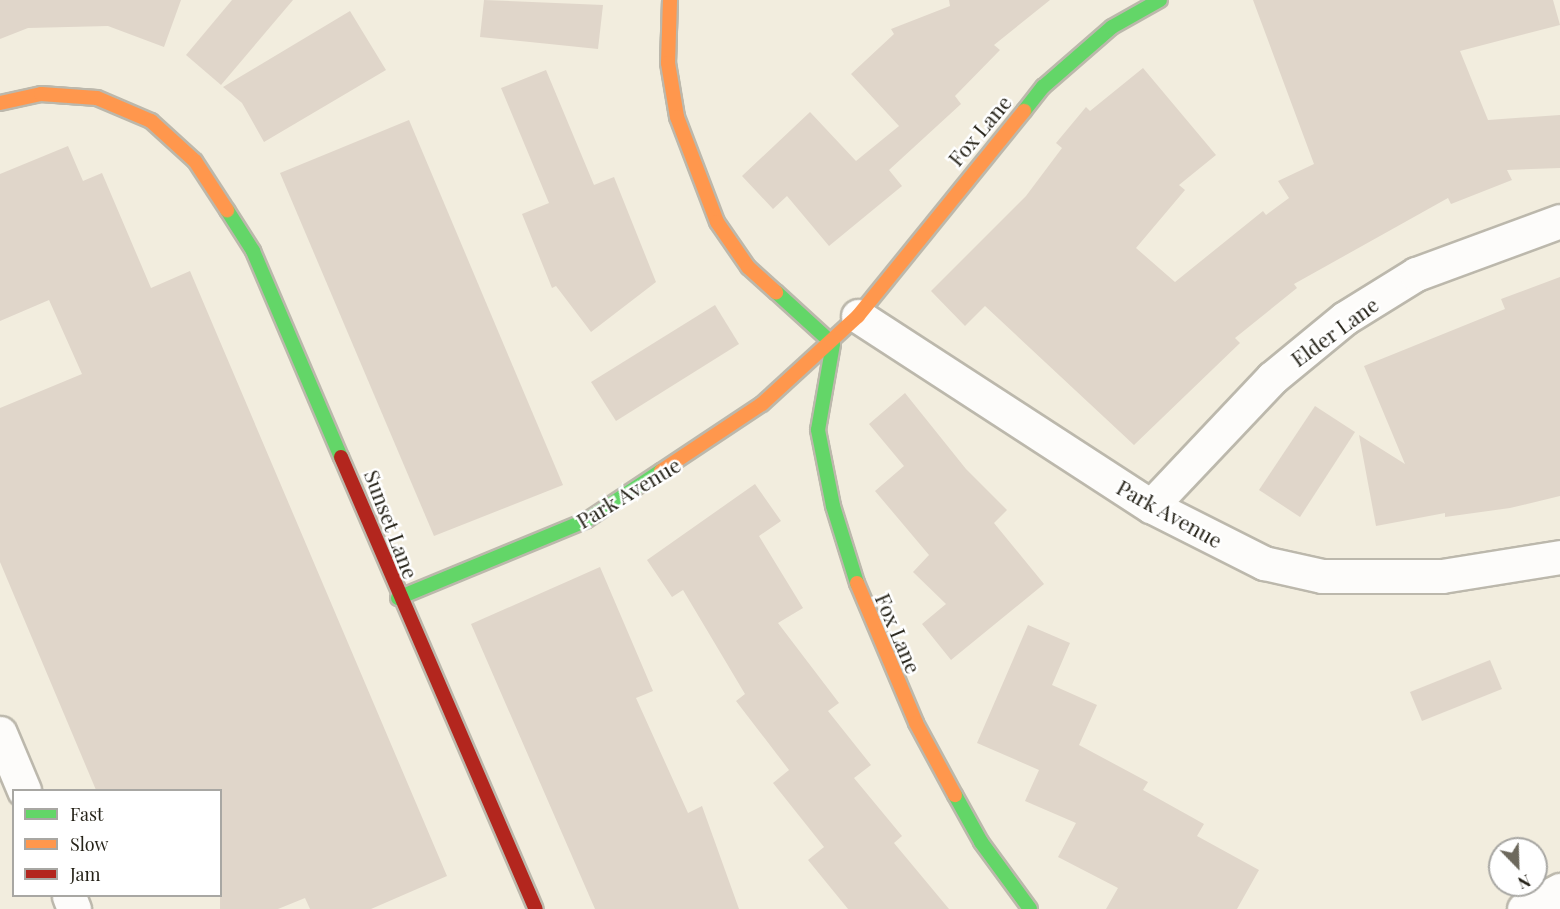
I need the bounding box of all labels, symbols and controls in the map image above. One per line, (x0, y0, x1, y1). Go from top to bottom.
street label: Fox Lane (942, 89, 1016, 171)
street label: Elder Lane (1285, 291, 1383, 371)
street label: Park Avenue (571, 451, 685, 533)
street label: Sunset Lane (360, 466, 424, 582)
street label: Park Avenue (1112, 473, 1228, 553)
street label: Fox Lane (871, 589, 927, 677)
legend (12, 789, 222, 897)
text: Fast (70, 802, 103, 826)
text: Slow (70, 832, 108, 856)
north arrow (1488, 837, 1548, 897)
text: Jam (70, 862, 100, 886)
text: N (1515, 870, 1534, 894)

